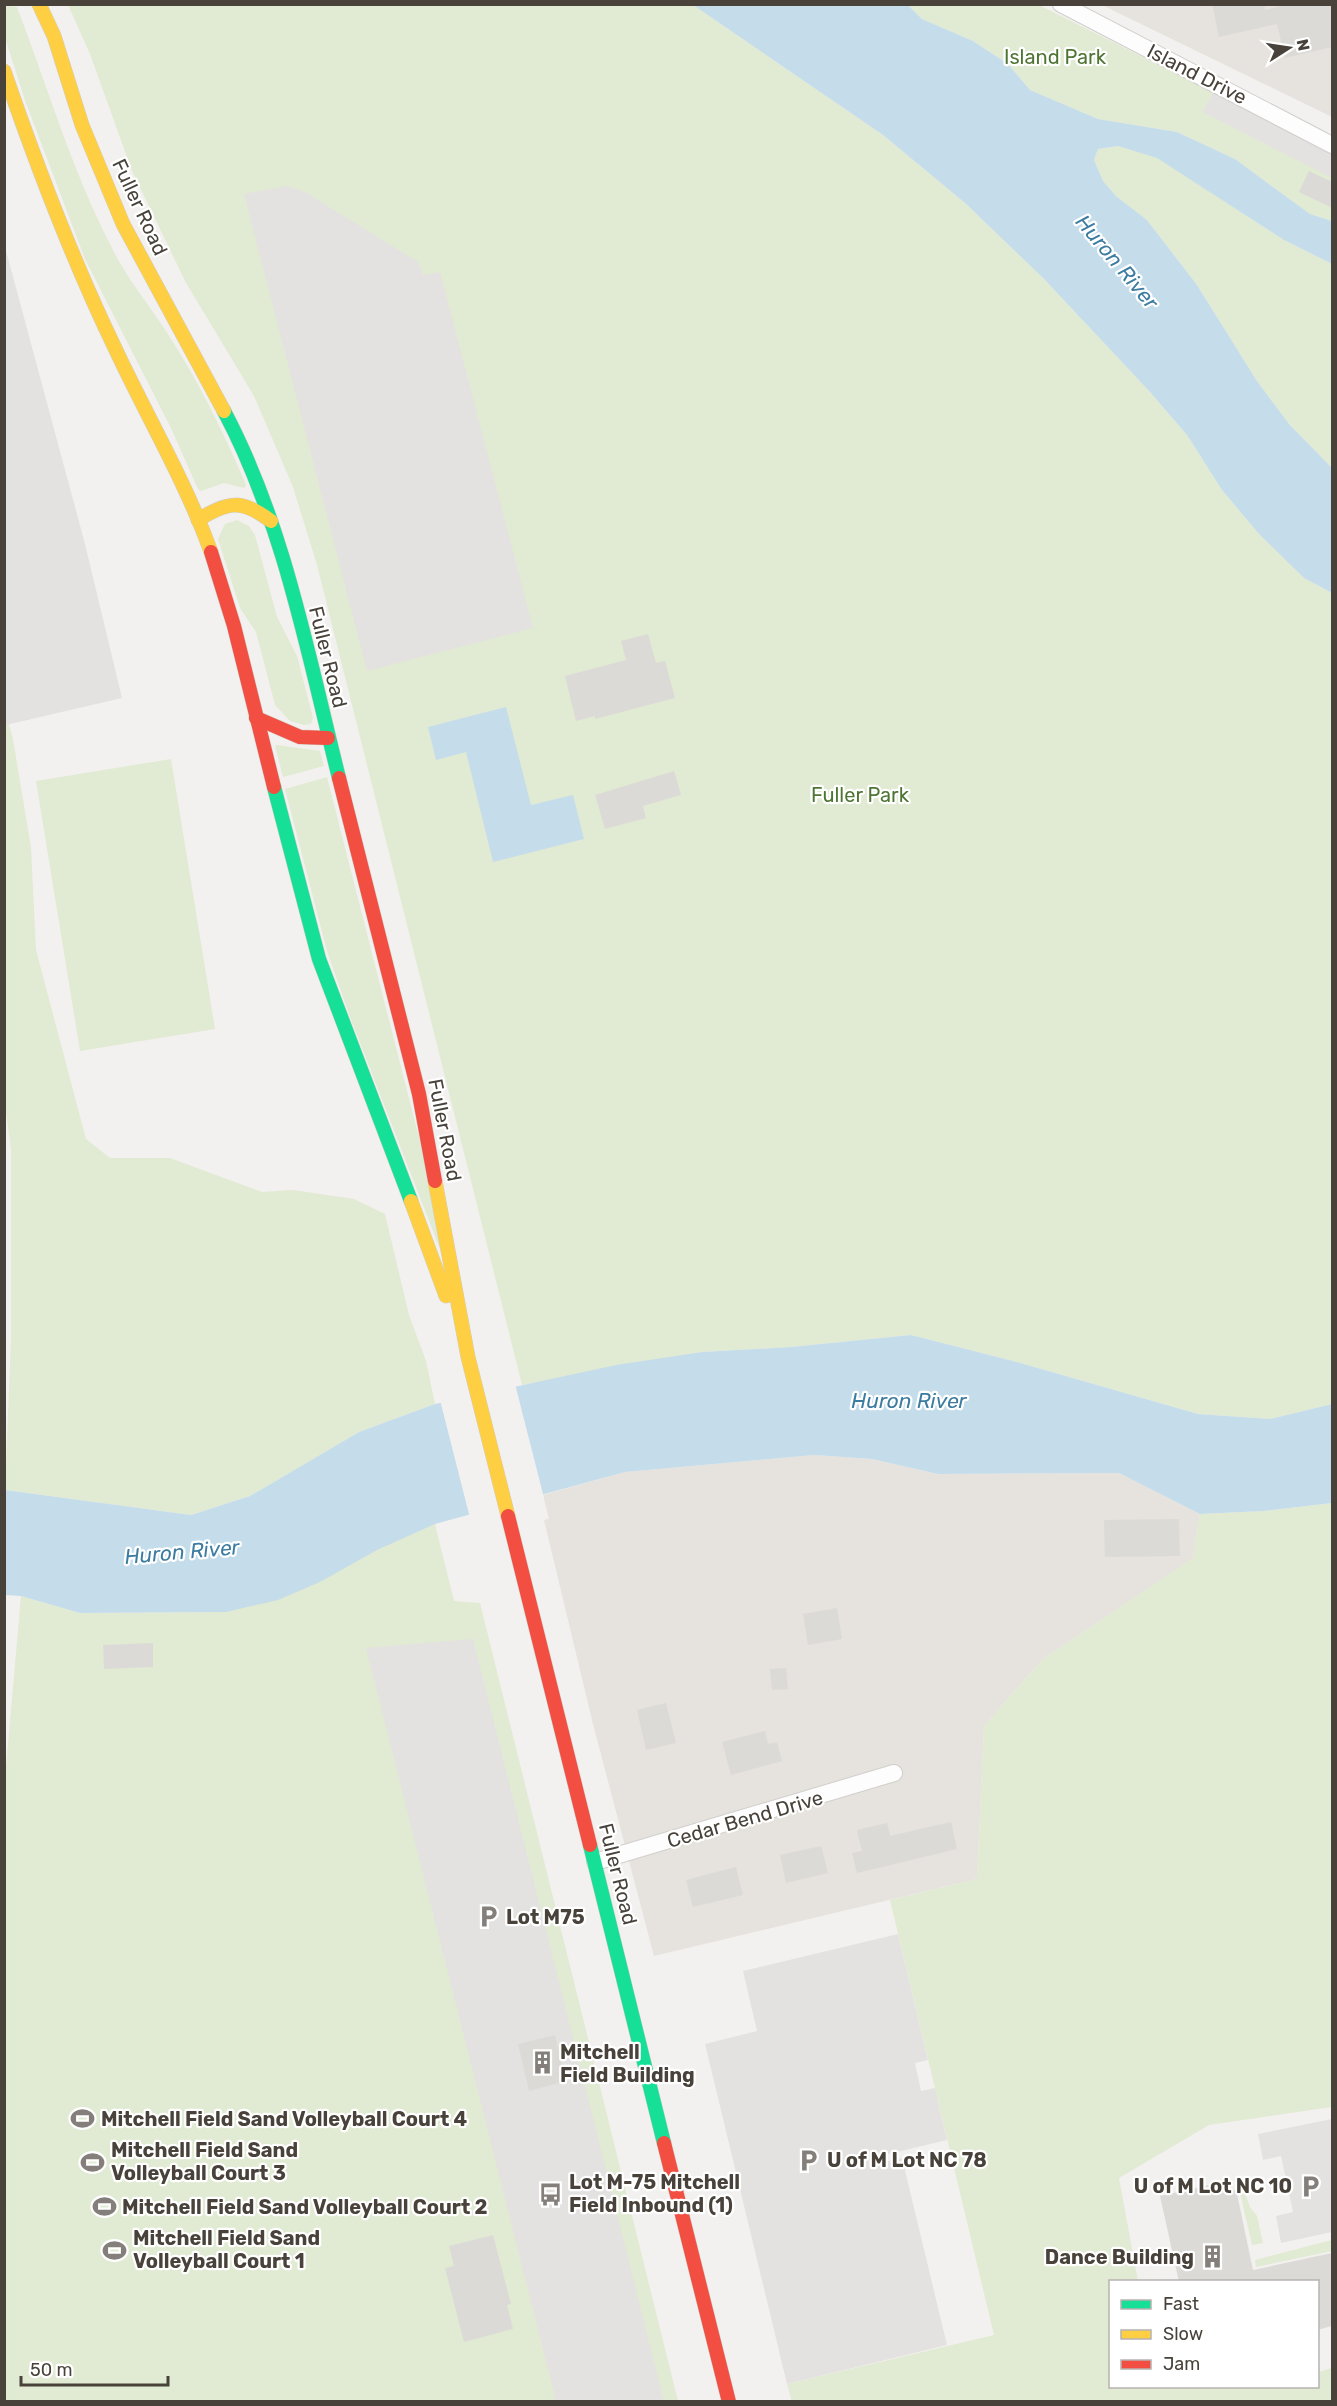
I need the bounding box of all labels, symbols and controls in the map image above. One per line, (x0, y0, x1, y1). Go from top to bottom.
north arrow (1259, 18, 1319, 78)
text: N (1293, 37, 1314, 53)
street label: Island Drive (1143, 39, 1251, 109)
park label: Island Park (1004, 45, 1107, 69)
street label: Fuller Road (107, 155, 173, 259)
water label: Huron River (1071, 209, 1165, 315)
street label: Fuller Road (304, 604, 352, 710)
park label: Fuller Park (811, 783, 910, 807)
street label: Fuller Road (423, 1077, 467, 1183)
water label: Huron River (851, 1388, 968, 1413)
water label: Huron River (123, 1534, 241, 1569)
street label: Cedar Bend Drive (664, 1785, 826, 1853)
street label: Fuller Road (594, 1821, 642, 1927)
parking icon: Lot M75 (475, 1904, 501, 1930)
place label: Lot M75 (506, 1905, 585, 1929)
place label: Mitchell Field Building (560, 2040, 695, 2087)
building icon: Mitchell Field Building (529, 2050, 555, 2076)
sports icon: Mitchell Field Sand Volleyball Court 4 (70, 2106, 96, 2132)
place label: Mitchell Field Sand Volleyball Court 4 (101, 2107, 468, 2131)
place label: Mitchell Field Sand Volleyball Court 3 (111, 2138, 298, 2185)
parking icon: U of M Lot NC 78 (796, 2147, 822, 2173)
place label: U of M Lot NC 78 (827, 2148, 987, 2172)
sports icon: Mitchell Field Sand Volleyball Court 3 (80, 2149, 106, 2175)
place label: Lot M-75 Mitchell Field Inbound (1) (569, 2170, 740, 2217)
parking icon: U of M Lot NC 10 (1297, 2173, 1323, 2199)
place label: U of M Lot NC 10 (1134, 2174, 1292, 2198)
bus stop icon: Lot M-75 Mitchell Field Inbound (1) (538, 2181, 564, 2207)
sports icon: Mitchell Field Sand Volleyball Court 2 (91, 2194, 117, 2220)
place label: Mitchell Field Sand Volleyball Court 2 (122, 2195, 488, 2219)
place label: Mitchell Field Sand Volleyball Court 1 (133, 2226, 320, 2273)
sports icon: Mitchell Field Sand Volleyball Court 1 (102, 2237, 128, 2263)
building icon: Dance Building (1199, 2244, 1225, 2270)
place label: Dance Building (1045, 2245, 1194, 2269)
legend (1109, 2280, 1319, 2388)
text: Fast (1163, 2293, 1199, 2315)
text: Slow (1163, 2323, 1203, 2345)
scale bar (21, 2349, 168, 2387)
text: Jam (1163, 2353, 1200, 2375)
text: 50 m (30, 2359, 73, 2381)

